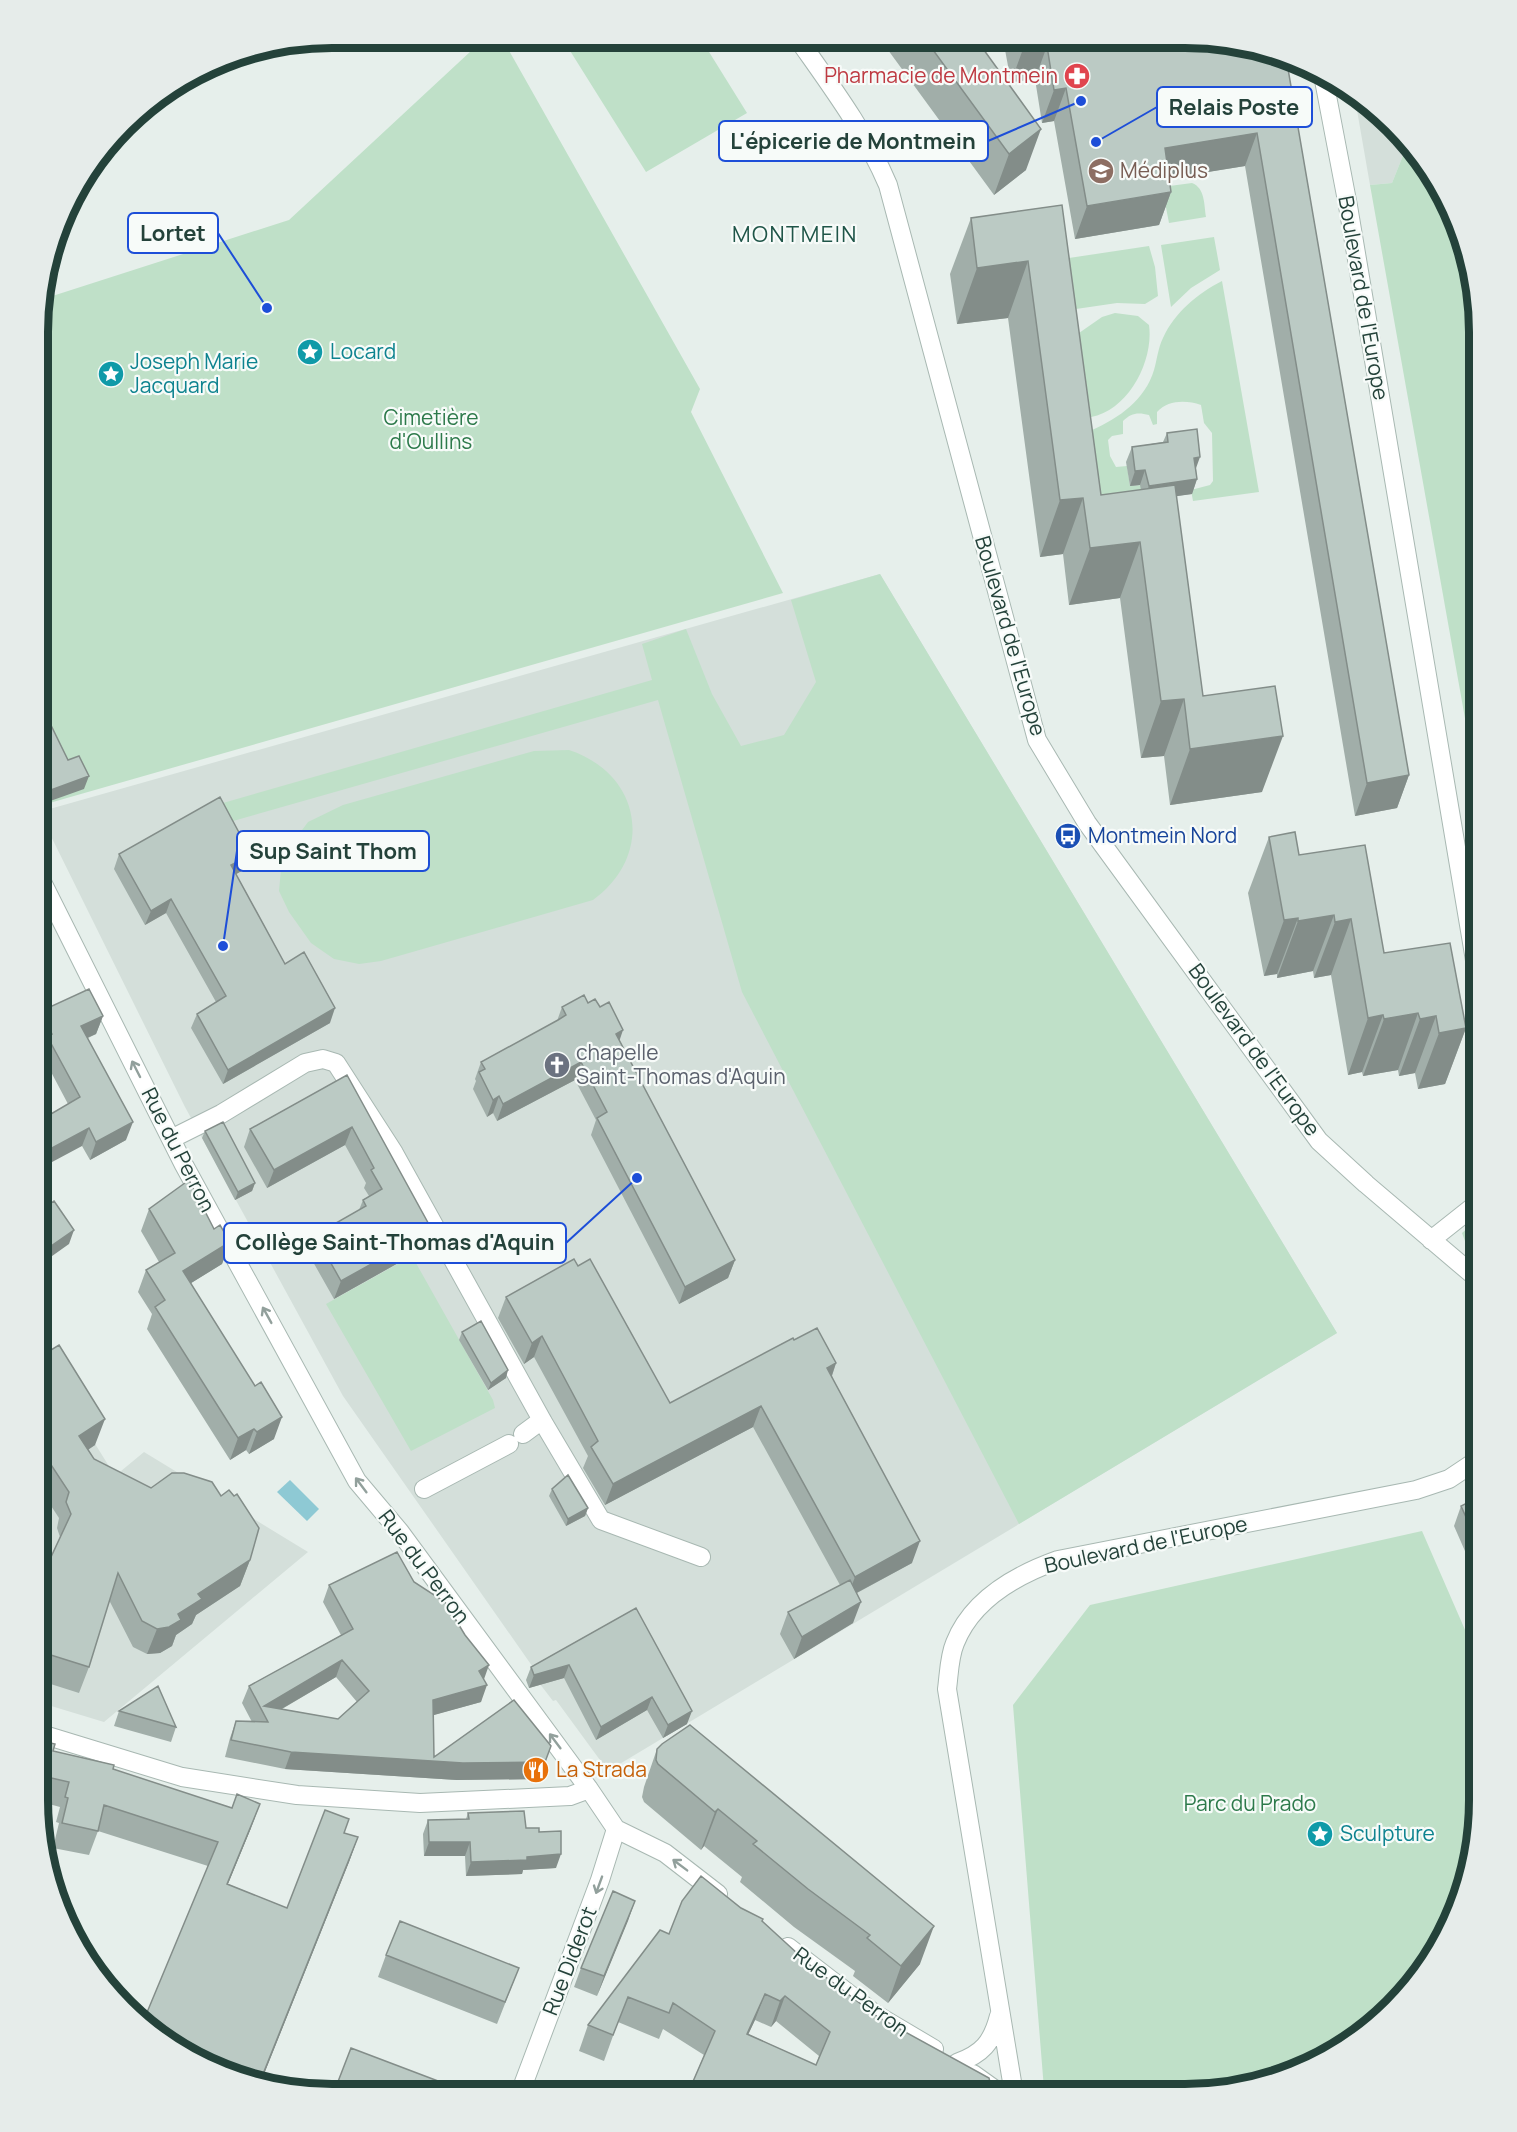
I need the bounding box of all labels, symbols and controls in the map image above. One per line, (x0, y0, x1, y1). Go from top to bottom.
place label: Pharmacie de Montmein (824, 61, 1058, 89)
pharmacy icon: Pharmacie de Montmein (1062, 61, 1092, 91)
callout: Relais Poste (1157, 87, 1312, 127)
text: Relais Poste (1169, 92, 1299, 122)
callout: L'épicerie de Montmein (719, 121, 988, 161)
text: L'épicerie de Montmein (730, 126, 976, 156)
school or university icon: Médiplus (1086, 156, 1116, 186)
place label: Médiplus (1120, 156, 1208, 184)
street label: Boulevard de l'Europe (1332, 194, 1396, 402)
callout: Lortet (128, 213, 218, 253)
text: Lortet (140, 218, 206, 248)
district label: MONTMEIN (732, 219, 858, 249)
place icon: Locard (295, 337, 325, 367)
place label: Locard (330, 337, 396, 365)
place label: Joseph Marie Jacquard (130, 347, 258, 399)
place icon: Joseph Marie Jacquard (96, 359, 126, 389)
park label: Cimetière d'Oullins (383, 403, 479, 455)
street label: Boulevard de l'Europe (969, 532, 1053, 739)
bus stop icon: Montmein Nord (1053, 821, 1083, 851)
place label: Montmein Nord (1088, 821, 1237, 849)
callout: Sup Saint Thom (237, 831, 429, 871)
text: Sup Saint Thom (249, 836, 417, 866)
street label: Boulevard de l'Europe (1183, 958, 1327, 1141)
place label: chapelle Saint-Thomas d'Aquin (576, 1038, 786, 1090)
church icon: chapelle Saint-Thomas d'Aquin (542, 1050, 572, 1080)
one-way arrow (130, 1060, 141, 1078)
street label: Rue du Perron (136, 1083, 222, 1217)
callout: Collège Saint-Thomas d'Aquin (224, 1223, 566, 1263)
text: Collège Saint-Thomas d'Aquin (236, 1227, 554, 1257)
one-way arrow (260, 1307, 272, 1324)
one-way arrow (355, 1478, 368, 1494)
street label: Rue du Perron (373, 1504, 477, 1629)
street label: Boulevard de l'Europe (1042, 1509, 1250, 1579)
one-way arrow (549, 1734, 561, 1750)
restaurant icon: La Strada (521, 1755, 551, 1785)
place label: La Strada (556, 1755, 647, 1783)
park label: Parc du Prado (1184, 1789, 1316, 1817)
place icon: Sculpture (1305, 1819, 1335, 1849)
place label: Sculpture (1340, 1819, 1435, 1847)
one-way arrow (672, 1858, 688, 1871)
one-way arrow (592, 1875, 603, 1894)
street label: Rue Diderot (536, 1902, 603, 2019)
street label: Rue du Perron (788, 1940, 915, 2042)

